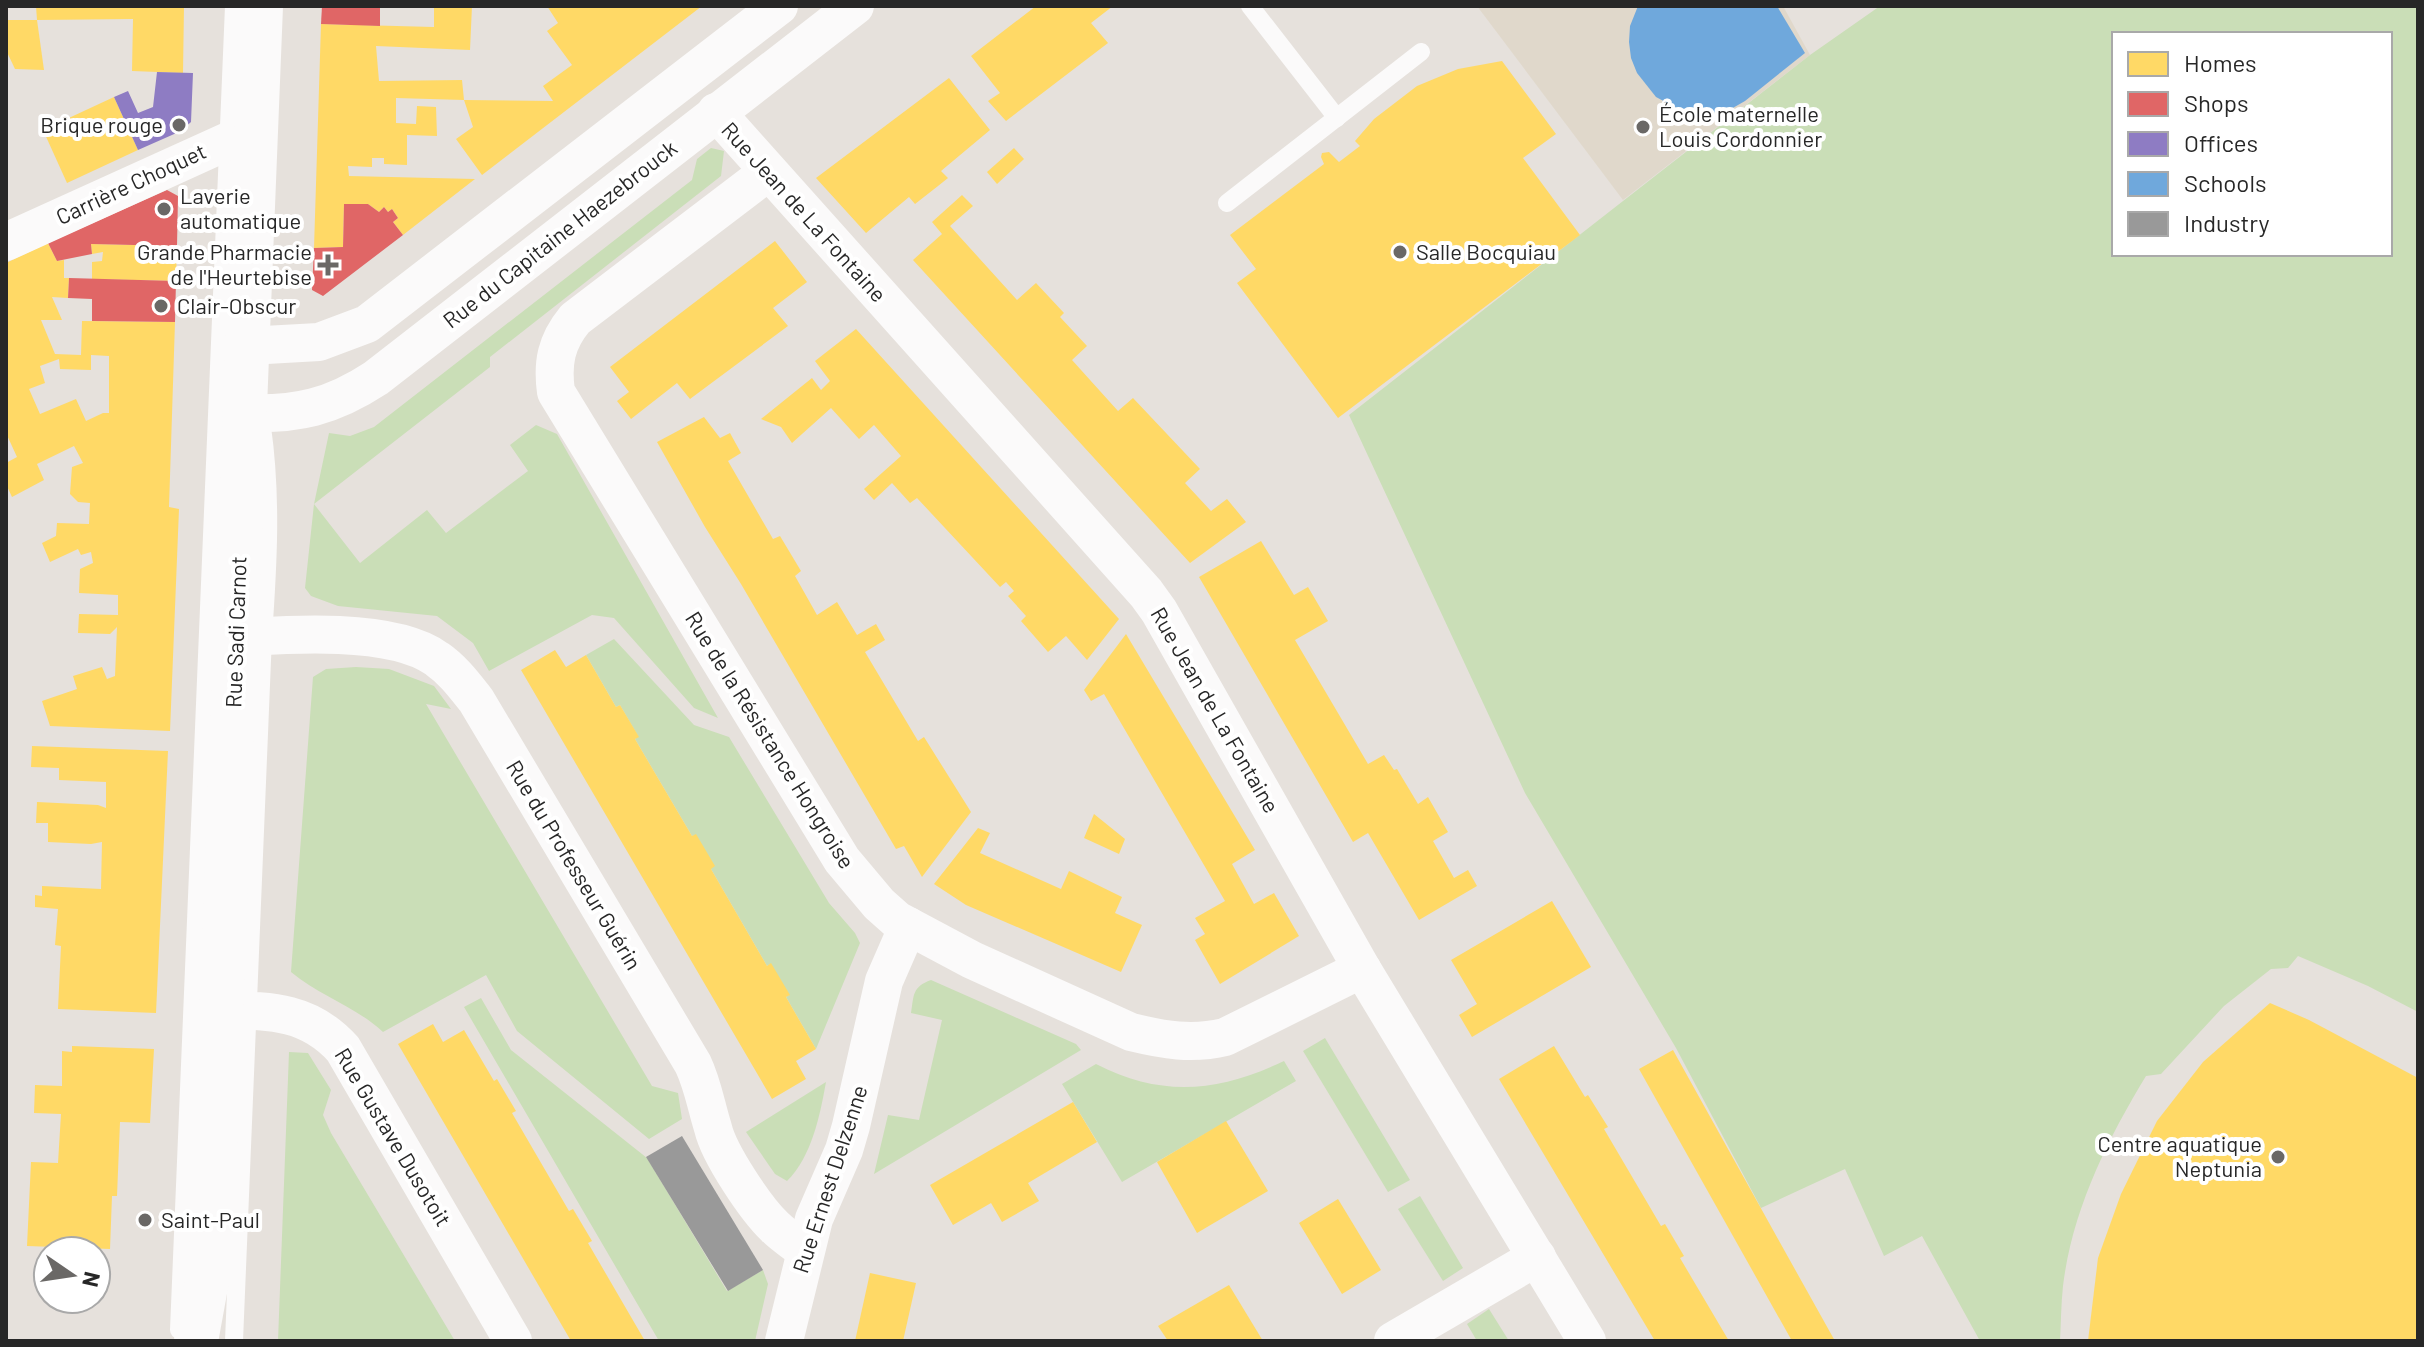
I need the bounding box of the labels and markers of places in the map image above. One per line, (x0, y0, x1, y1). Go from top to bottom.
place label: École maternelle Louis Cordonnier (1659, 100, 1822, 151)
place label: Brique rouge (40, 111, 163, 137)
marker: Brique rouge (170, 116, 188, 134)
marker: École maternelle Louis Cordonnier (1634, 118, 1652, 136)
place label: Laverie automatique (180, 182, 301, 233)
marker: Laverie automatique (155, 200, 173, 218)
place label: Grande Pharmacie de l'Heurtebise (137, 238, 312, 289)
place label: Salle Bocquiau (1416, 238, 1556, 264)
marker: Salle Bocquiau (1391, 243, 1409, 261)
marker: Grande Pharmacie de l'Heurtebise (319, 256, 337, 274)
place label: Clair-Obscur (177, 292, 296, 318)
marker: Clair-Obscur (152, 297, 170, 315)
place label: Centre aquatique Neptunia (2097, 1130, 2262, 1181)
marker: Centre aquatique Neptunia (2269, 1148, 2287, 1166)
place label: Saint-Paul (161, 1206, 260, 1232)
marker: Saint-Paul (136, 1211, 154, 1229)

